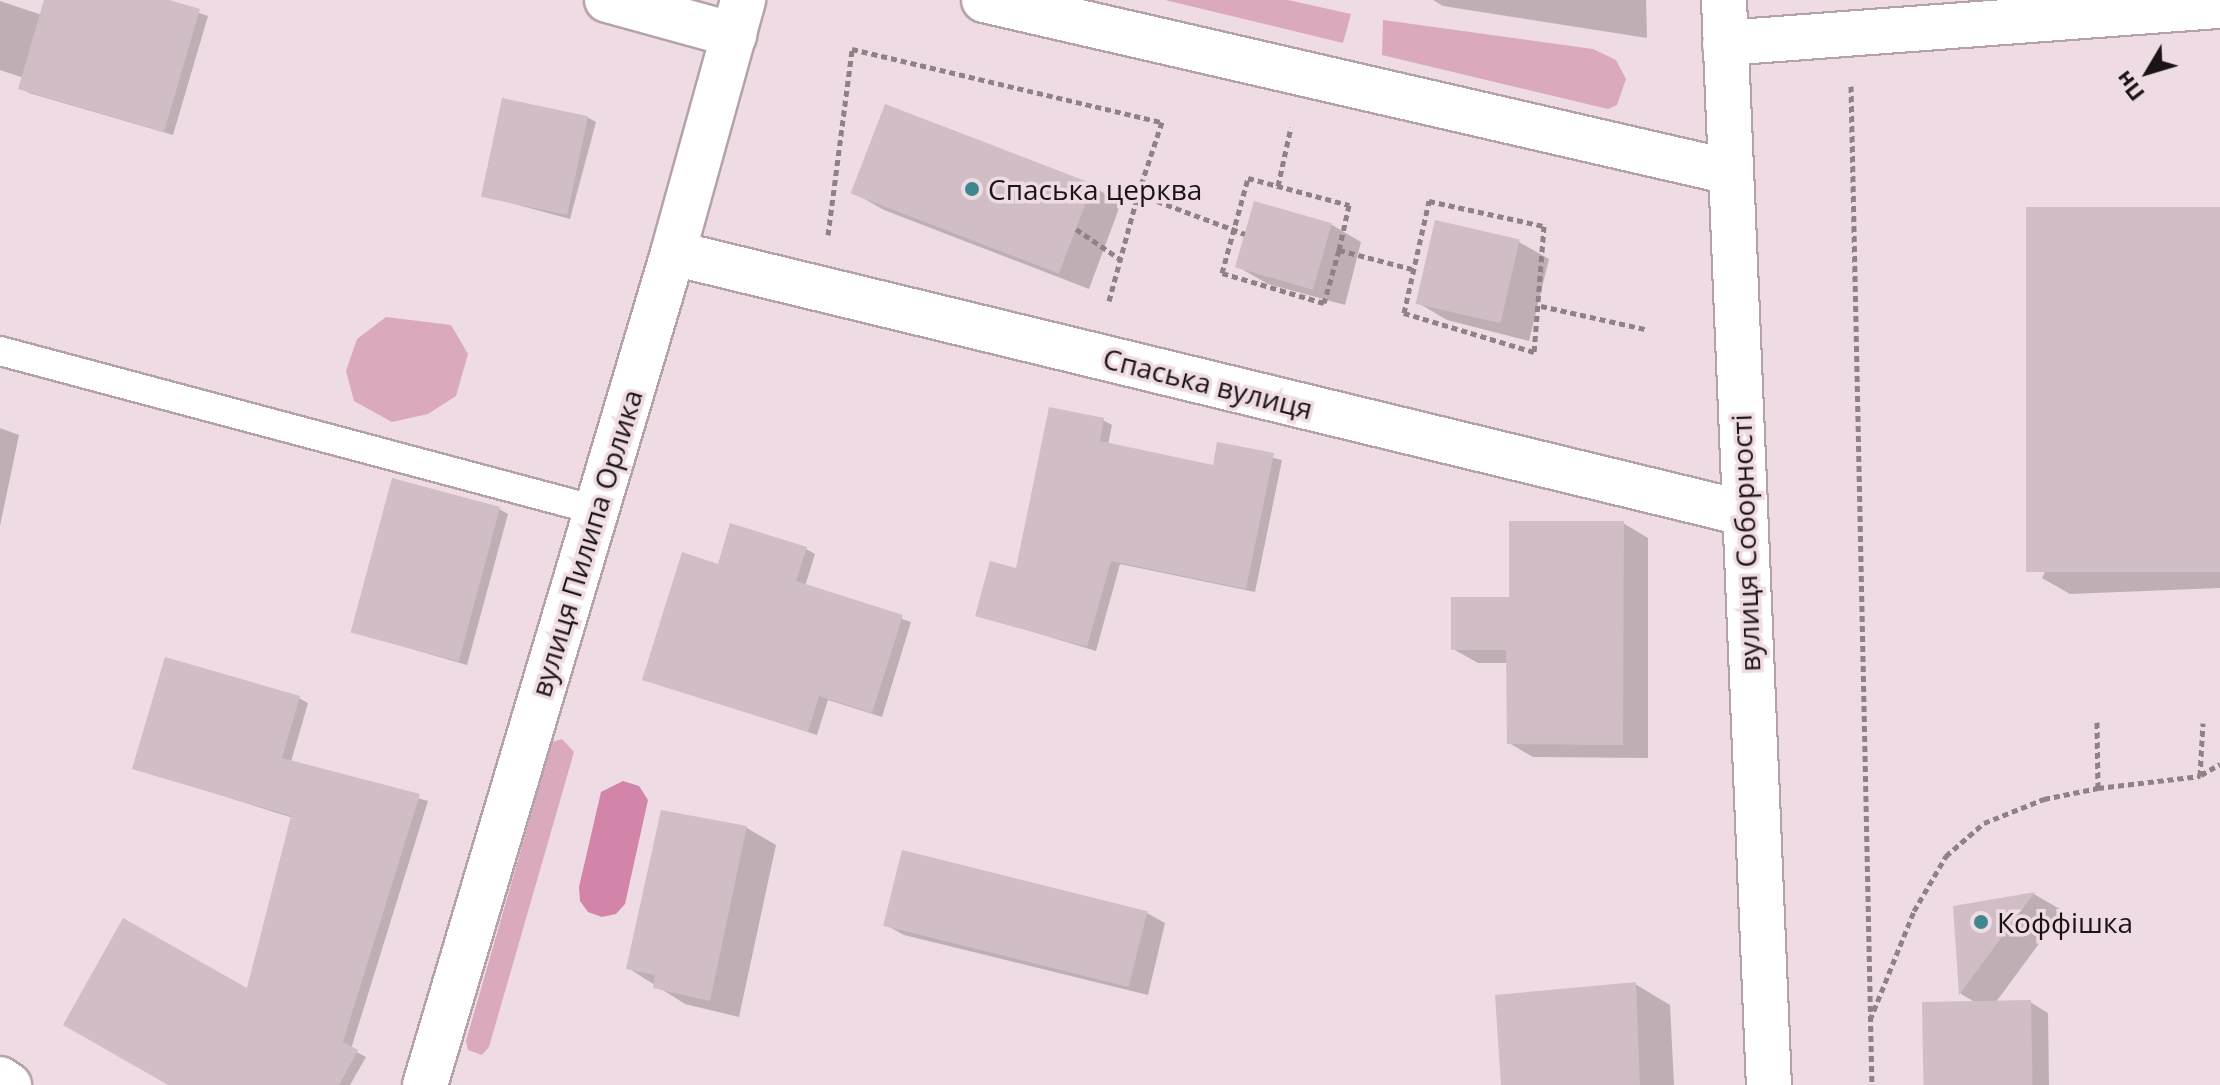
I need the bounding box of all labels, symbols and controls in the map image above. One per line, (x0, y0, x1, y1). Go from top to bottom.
north arrow (2108, 32, 2188, 112)
text: Пн (2108, 65, 2150, 108)
place label: Спаська церква (988, 172, 1202, 206)
marker: Спаська церква (963, 180, 981, 198)
street label: Спаська вулиця (1100, 341, 1316, 425)
street label: вулиця Пилипа Орлика (523, 385, 649, 701)
street label: вулиця Соборності (1724, 414, 1766, 672)
place label: Коффішка (1997, 905, 2133, 939)
marker: Коффішка (1972, 913, 1990, 931)

